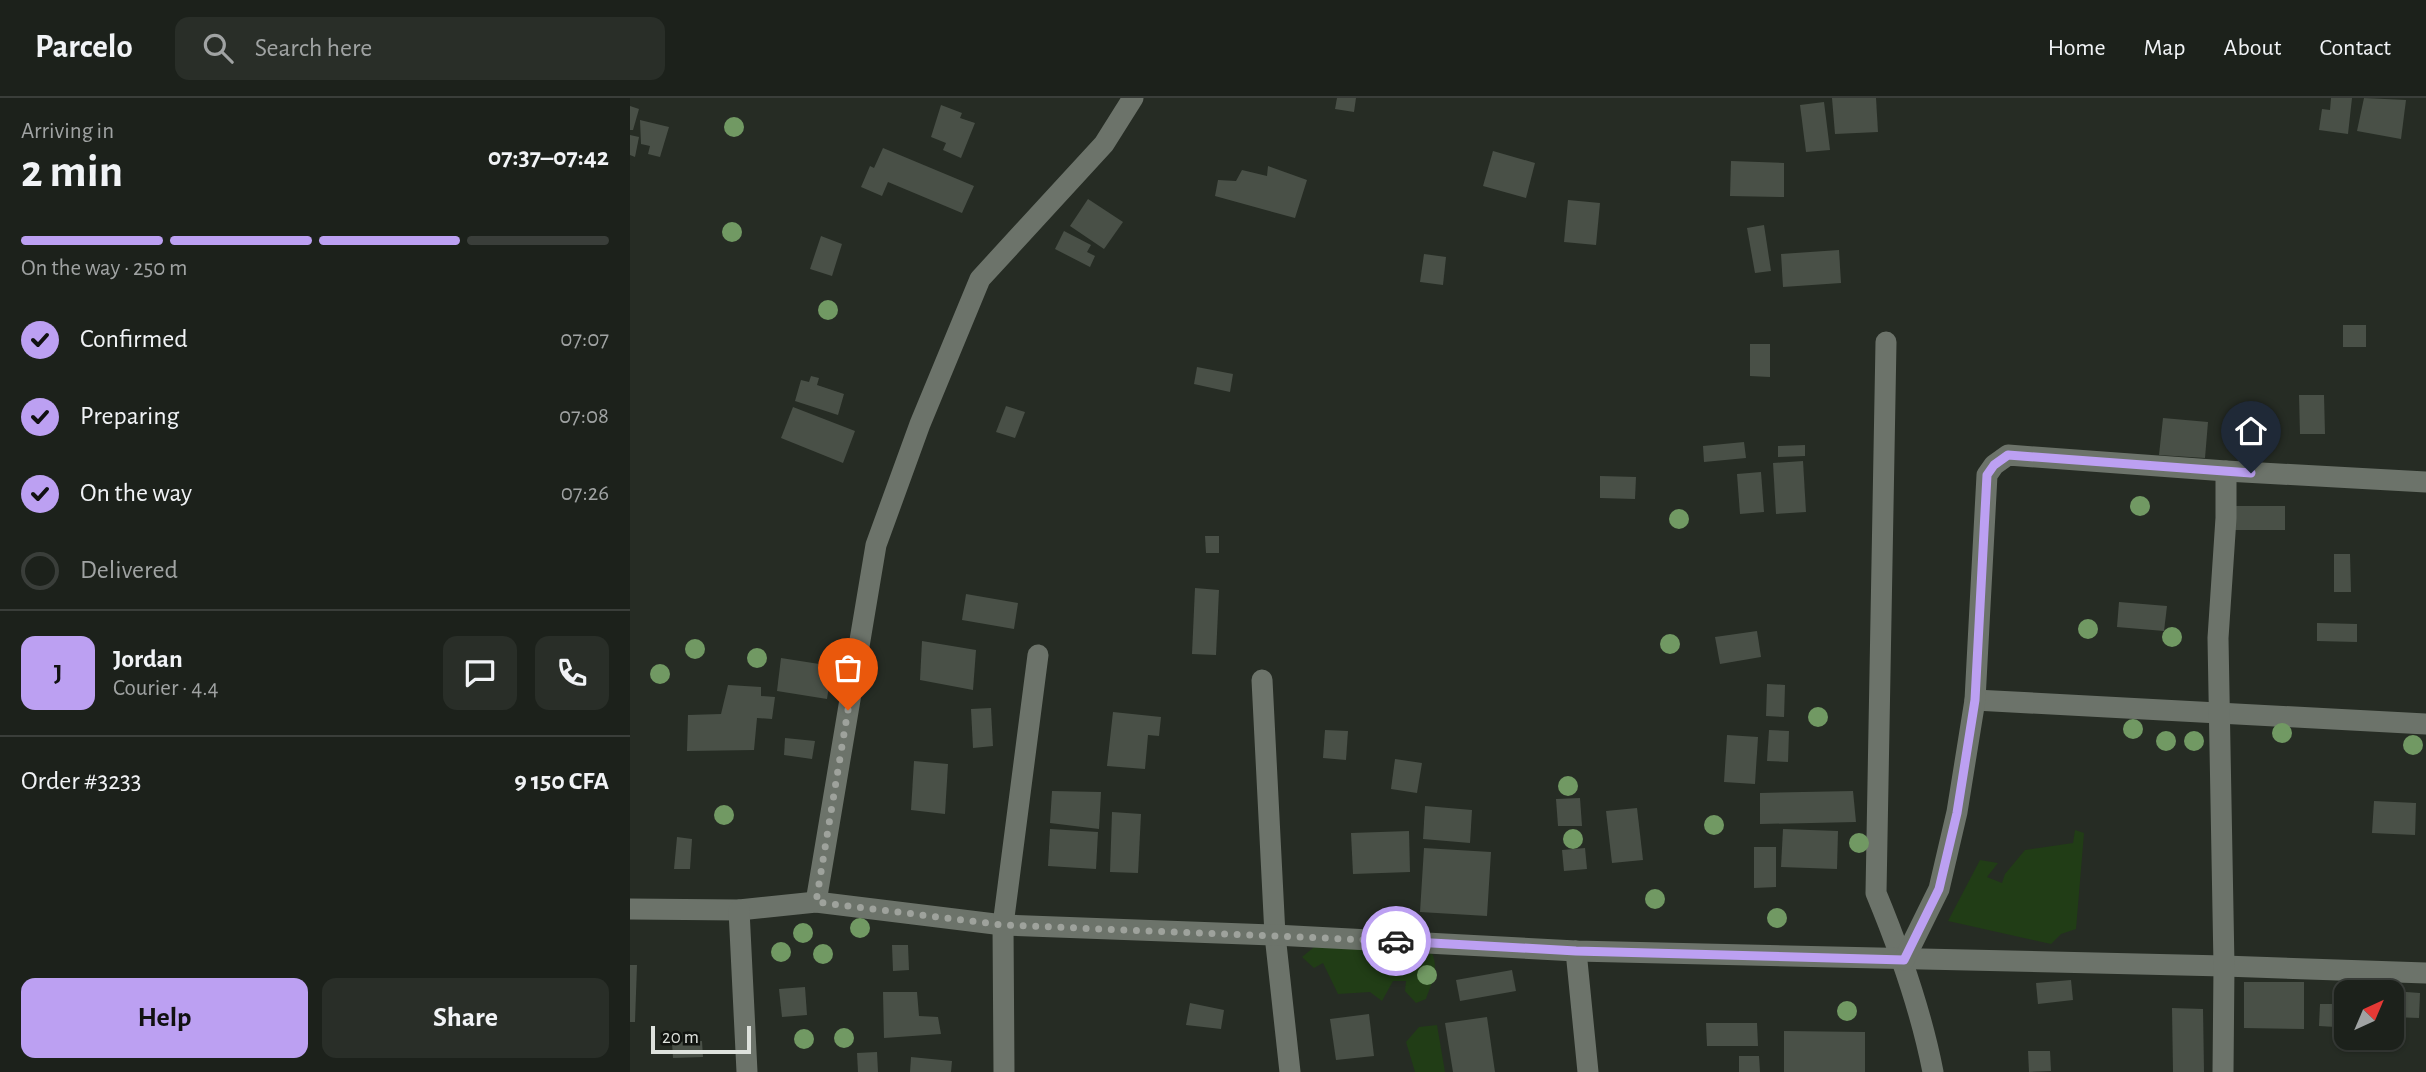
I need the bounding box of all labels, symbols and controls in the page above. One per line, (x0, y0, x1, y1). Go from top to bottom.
search box (175, 17, 665, 80)
icon: search (199, 29, 237, 67)
text: Parcelo (35, 31, 133, 64)
text: Search here (255, 35, 372, 61)
text: Home (2048, 36, 2106, 60)
text: Map (2144, 36, 2186, 60)
text: About (2224, 36, 2281, 60)
text: Contact (2319, 36, 2391, 60)
text: Arriving in (21, 120, 114, 143)
text: 07:37–07:42 (488, 144, 609, 170)
text: 2 min (21, 149, 123, 195)
text: On the way · 250 m (21, 257, 188, 280)
icon: check (21, 321, 59, 359)
text: Confirmed (80, 326, 188, 352)
text: 07:07 (560, 328, 609, 351)
icon: check (21, 398, 59, 436)
pin (2221, 401, 2281, 473)
text: Preparing (80, 403, 179, 429)
text: 07:08 (559, 405, 609, 428)
icon: home (2232, 412, 2270, 450)
icon: check (21, 475, 59, 513)
text: On the way (80, 480, 192, 506)
text: 07:26 (561, 482, 609, 505)
text: Delivered (80, 557, 178, 583)
button: chat (443, 636, 517, 710)
button: phone (535, 636, 609, 710)
pin (818, 638, 878, 710)
text: Jordan (113, 646, 183, 672)
icon: bag (829, 649, 867, 687)
text: J (54, 660, 62, 686)
text: Courier · 4.4 (113, 677, 219, 700)
text: Order #3233 (21, 768, 141, 794)
text: 9 150 CFA (514, 768, 609, 794)
courier (1361, 906, 1431, 976)
icon: car (1377, 922, 1415, 960)
button: Help (21, 978, 308, 1058)
button: Share (322, 978, 609, 1058)
north arrow (2334, 980, 2404, 1050)
map controls (2334, 980, 2404, 1050)
scale bar (651, 1023, 751, 1055)
text: 20 m (662, 1028, 699, 1047)

